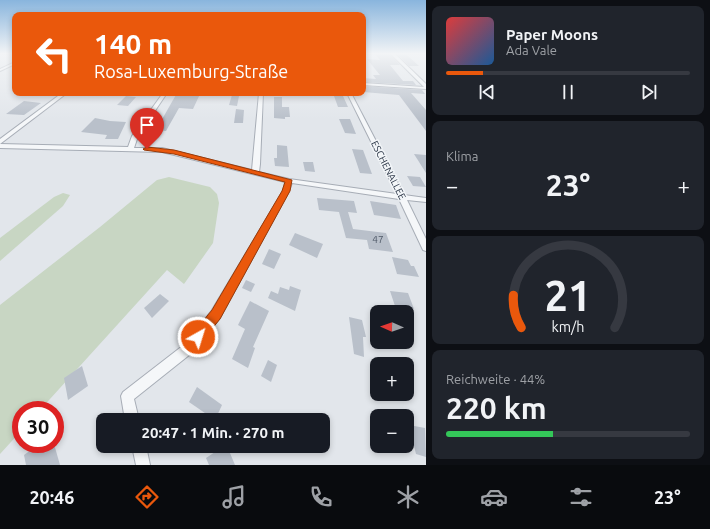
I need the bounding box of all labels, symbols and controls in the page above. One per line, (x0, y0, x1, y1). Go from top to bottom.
text: Paper Moons (506, 26, 598, 43)
icon: left (28, 28, 80, 80)
text: 140 m (94, 28, 172, 59)
text: Ada Vale (506, 43, 557, 57)
text: Rosa-Luxemburg-Straße (94, 61, 288, 81)
icon: previous (476, 81, 498, 103)
icon: pause (557, 81, 579, 103)
icon: next (638, 81, 660, 103)
pin (130, 108, 164, 149)
icon: arrive (136, 114, 158, 136)
street label: ESCHENALLEE (369, 139, 408, 202)
text: Klima (446, 149, 478, 163)
text: 23° (546, 168, 590, 202)
text: − (446, 173, 458, 198)
text: + (678, 173, 690, 198)
house number: 47 (372, 234, 384, 245)
text: 21 (545, 272, 591, 319)
north arrow (370, 305, 414, 349)
map controls (370, 305, 414, 453)
position arrow (177, 316, 219, 358)
text: km/h (552, 318, 584, 334)
button: + (370, 357, 414, 401)
text: Reichweite · 44% (446, 372, 545, 386)
text: 220 km (446, 391, 547, 425)
speed limit sign: 30 (12, 401, 64, 453)
button: − (370, 409, 414, 453)
text: 20:47 · 1 Min. · 270 m (142, 424, 285, 441)
icon: directions (133, 483, 161, 511)
icon: music (220, 483, 248, 511)
icon: phone (307, 483, 335, 511)
icon: climate (394, 483, 422, 511)
icon: car (480, 483, 508, 511)
icon: filters (567, 483, 595, 511)
text: 20:46 (29, 487, 74, 507)
text: 23° (654, 487, 681, 507)

